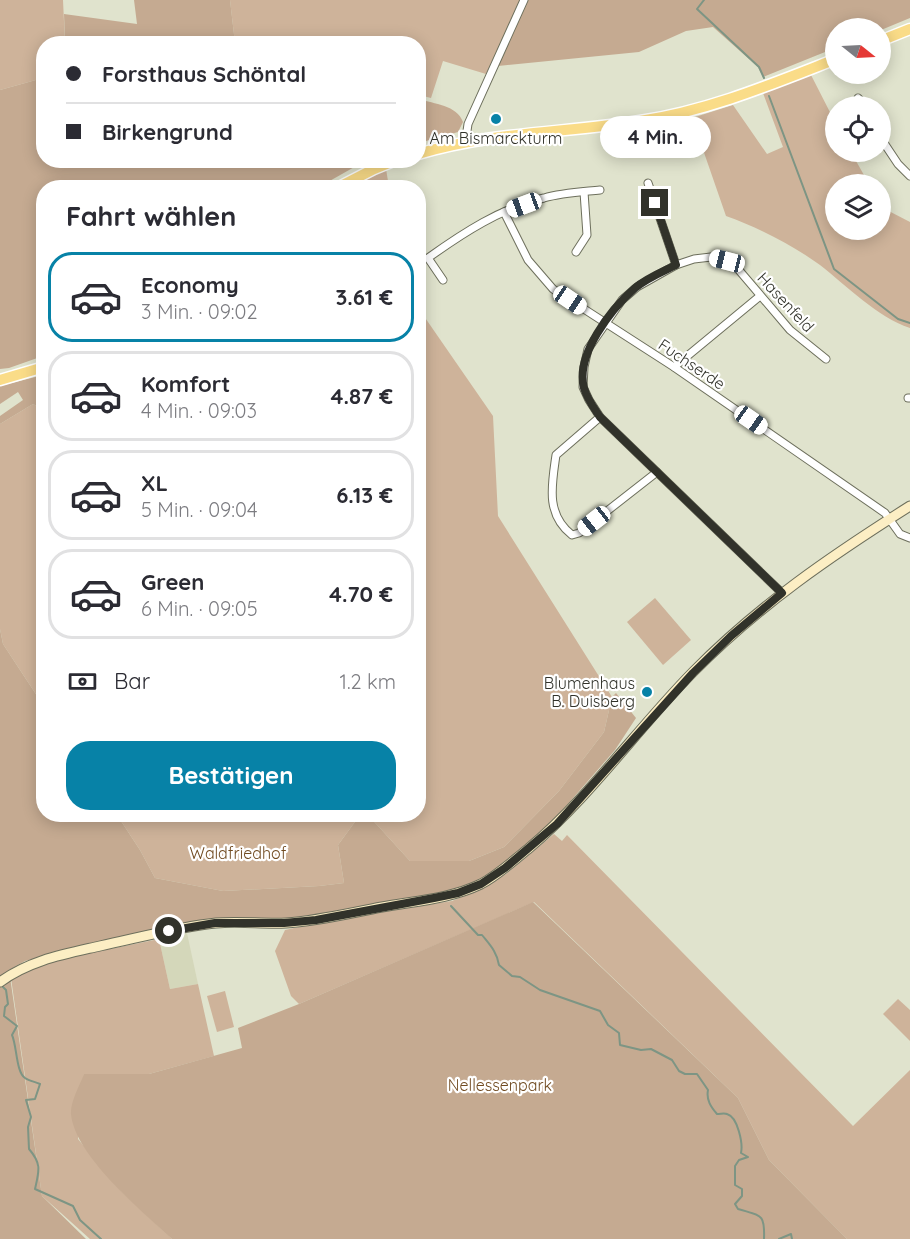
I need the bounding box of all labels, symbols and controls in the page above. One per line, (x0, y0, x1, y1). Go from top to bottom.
north arrow (825, 18, 891, 84)
map controls (825, 18, 891, 240)
text: Forsthaus Schöntal (102, 60, 306, 88)
button: locate (825, 96, 891, 162)
marker: Am Bismarckturm (489, 112, 503, 126)
callout: 4 Min. (600, 116, 710, 158)
text: Birkengrund (102, 118, 233, 146)
text: 4 Min. (628, 124, 683, 149)
place label: Am Bismarckturm (430, 128, 562, 148)
button: layers (825, 174, 891, 240)
route end (641, 189, 668, 216)
car (504, 190, 544, 220)
text: Fahrt wählen (66, 199, 236, 233)
car (707, 248, 747, 274)
street label: Hasenfeld (753, 268, 819, 336)
icon: car (69, 270, 123, 324)
text: Economy (141, 271, 239, 299)
car (550, 282, 590, 318)
text: 3.61 € (335, 283, 393, 311)
text: 3 Min. · 09:02 (141, 299, 258, 324)
street label: Fuchserde (655, 334, 729, 394)
icon: car (69, 369, 123, 423)
text: Komfort (141, 370, 230, 398)
text: 4.87 € (330, 382, 393, 410)
text: 4 Min. · 09:03 (141, 398, 257, 423)
car (731, 402, 771, 438)
icon: car (69, 468, 123, 522)
text: XL (141, 469, 168, 497)
text: 6.13 € (336, 481, 393, 509)
text: 5 Min. · 09:04 (141, 497, 257, 522)
car (574, 503, 614, 539)
icon: car (69, 567, 123, 621)
text: Green (141, 568, 204, 596)
text: 4.70 € (329, 580, 393, 608)
text: 6 Min. · 09:05 (141, 596, 258, 621)
icon: cash (66, 665, 99, 698)
text: Bar (114, 667, 150, 695)
text: 1.2 km (340, 669, 396, 694)
place label: Blumenhaus B. Duisberg (544, 673, 635, 711)
marker: Blumenhaus B. Duisberg (640, 685, 654, 699)
button: Bestätigen (66, 741, 396, 810)
park label: Waldfriedhof (190, 843, 287, 863)
route start (155, 917, 182, 944)
park label: Nellessenpark (448, 1075, 552, 1095)

